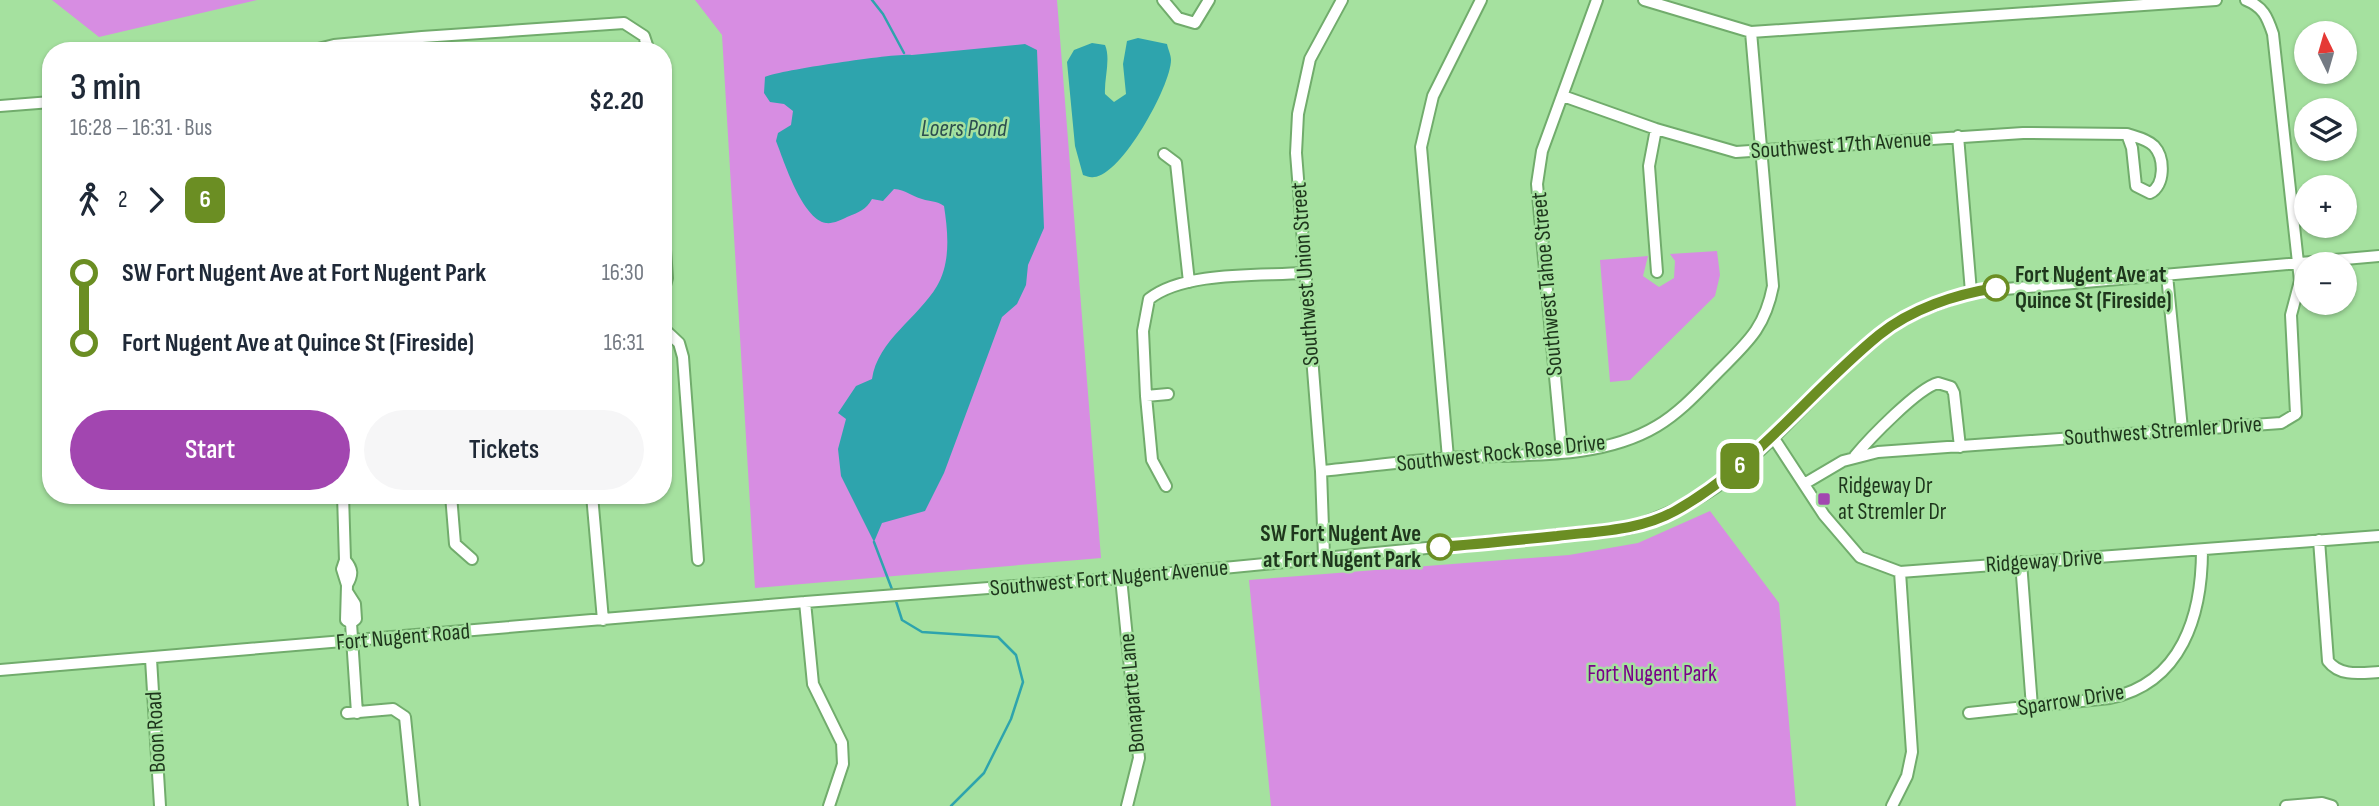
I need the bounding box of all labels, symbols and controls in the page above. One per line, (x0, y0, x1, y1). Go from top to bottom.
north arrow (2294, 21, 2357, 84)
map controls (2294, 21, 2357, 315)
text: 3 min (70, 65, 141, 110)
text: $2.20 (589, 86, 644, 117)
button: layers (2294, 98, 2357, 161)
text: 16:28 – 16:31 · Bus (70, 114, 212, 142)
water label: Loers Pond (921, 114, 1008, 143)
street label: Southwest 17th Avenue (1750, 125, 1932, 165)
button: + (2294, 175, 2357, 238)
icon: walk (70, 181, 108, 219)
icon: forward (137, 181, 175, 219)
street label: Southwest Union Street (1285, 181, 1325, 367)
text: 6 (199, 185, 211, 214)
text: 2 (118, 186, 127, 214)
street label: Southwest Tahoe Street (1525, 191, 1569, 377)
button: − (2294, 252, 2357, 315)
text: SW Fort Nugent Ave at Fort Nugent Park (122, 258, 486, 289)
text: 16:30 (602, 259, 644, 287)
place label: Fort Nugent Ave at Quince St (Fireside) (2015, 261, 2172, 315)
marker: Fort Nugent Ave at Quince St (Fireside) (1983, 275, 2009, 301)
text: Fort Nugent Ave at Quince St (Fireside) (122, 328, 474, 359)
text: 16:31 (604, 329, 644, 357)
button: Start (70, 410, 350, 490)
button: Tickets (364, 410, 644, 490)
street label: Southwest Stremler Drive (2063, 410, 2263, 452)
street label: Southwest Rock Rose Drive (1395, 428, 1607, 478)
line badge: 6 (1717, 443, 1763, 489)
text: 6 (1734, 451, 1746, 480)
place label: Ridgeway Dr at Stremler Dr (1838, 472, 1947, 526)
marker: Ridgeway Dr at Stremler Dr (1816, 491, 1832, 507)
place label: SW Fort Nugent Ave at Fort Nugent Park (1260, 520, 1421, 574)
marker: SW Fort Nugent Ave at Fort Nugent Park (1427, 534, 1453, 560)
street label: Ridgeway Drive (1985, 543, 2103, 579)
street label: Southwest Fort Nugent Avenue (989, 554, 1229, 602)
street label: Fort Nugent Road (335, 617, 471, 657)
street label: Bonaparte Lane (1113, 632, 1151, 754)
park label: Fort Nugent Park (1587, 660, 1717, 688)
street label: Sparrow Drive (2016, 678, 2126, 722)
street label: Boon Road (140, 691, 172, 773)

